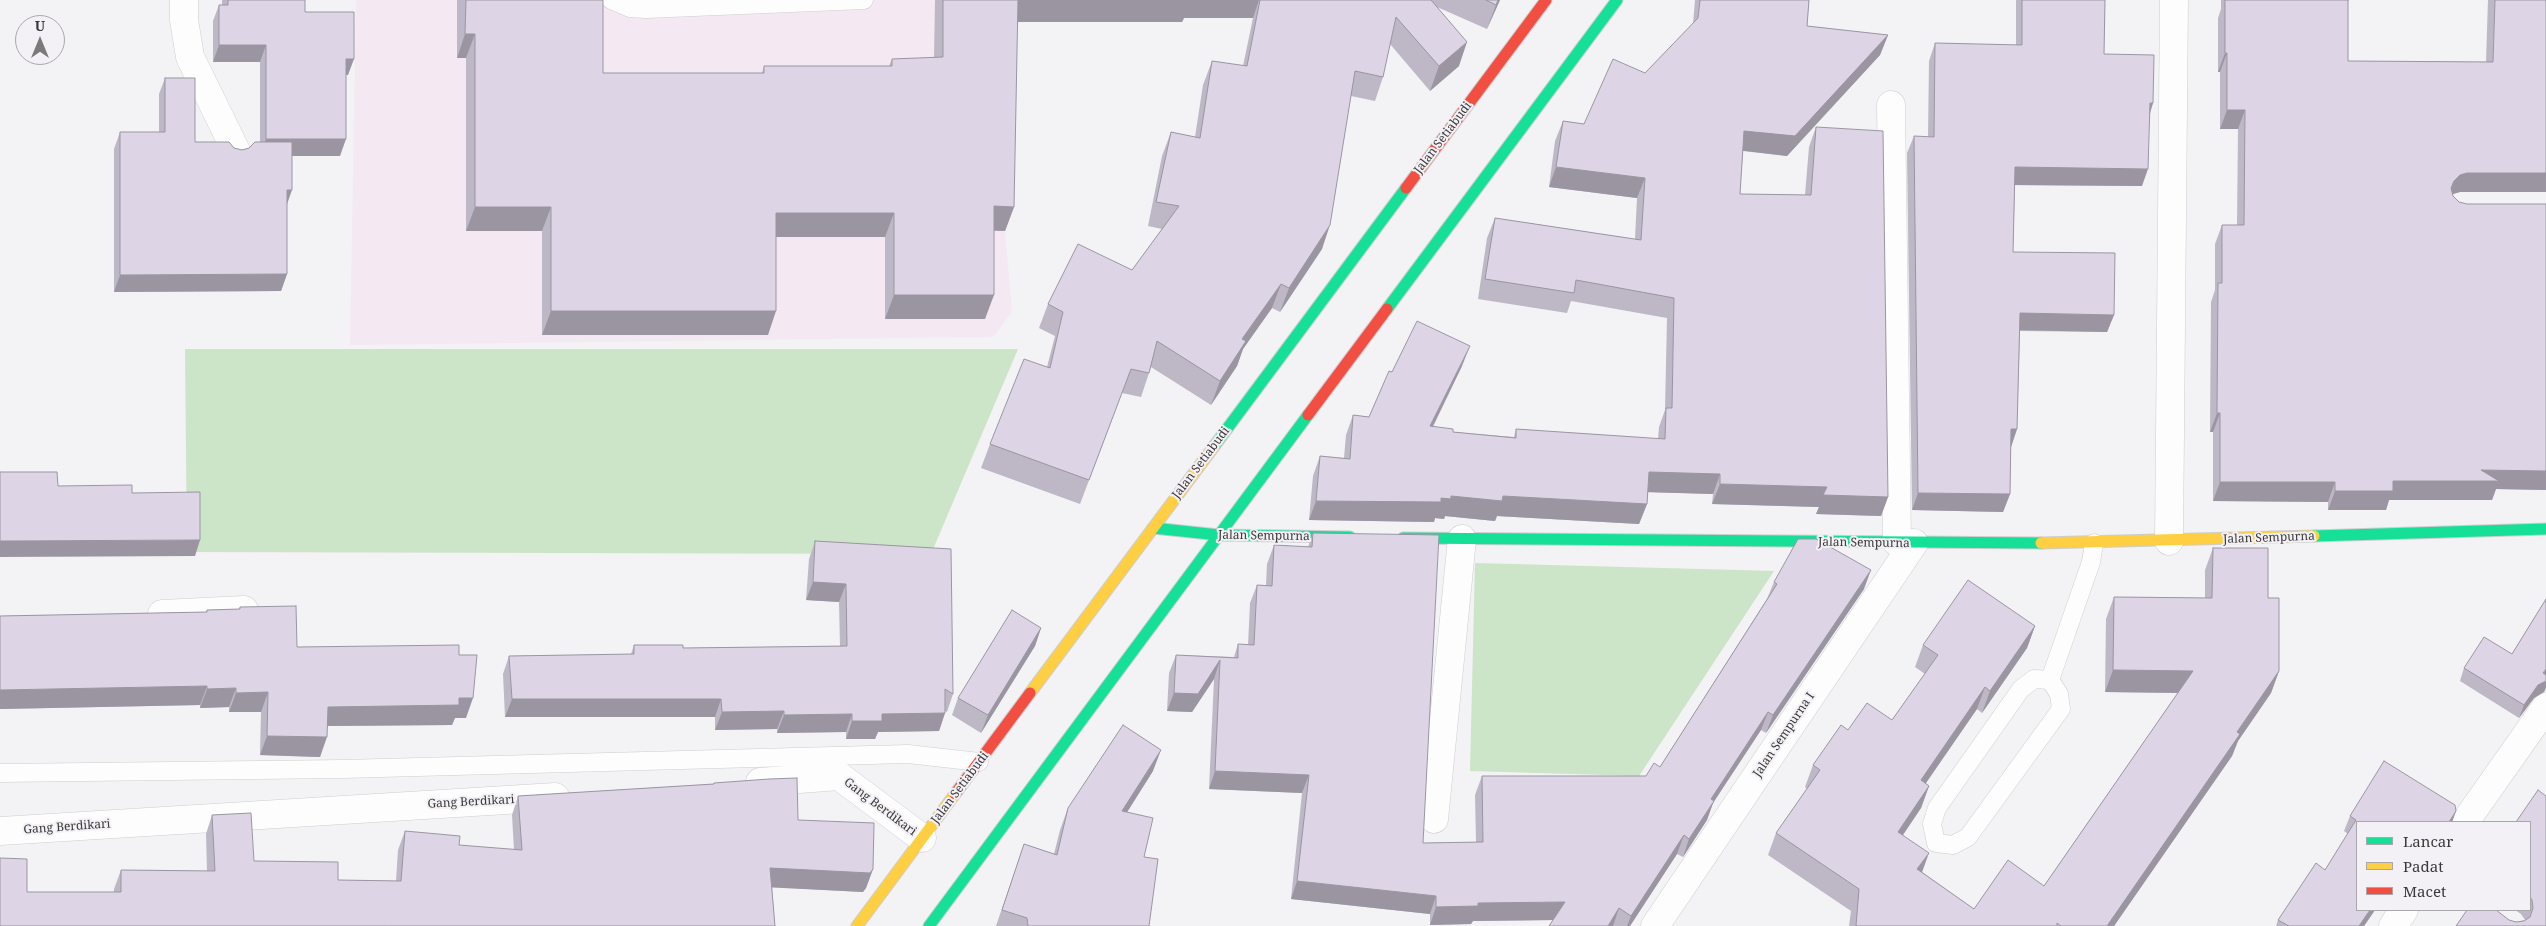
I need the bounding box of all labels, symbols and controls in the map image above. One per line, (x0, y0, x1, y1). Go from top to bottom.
north arrow (15, 15, 65, 65)
text: U (35, 16, 45, 35)
street label: Jalan Setiabudi (1411, 99, 1475, 177)
street label: Jalan Setiabudi (1169, 424, 1233, 502)
street label: Jalan Sempurna (1218, 528, 1310, 544)
street label: Jalan Sempurna (2223, 529, 2315, 547)
street label: Jalan Sempurna (1818, 535, 1910, 551)
street label: Jalan Sempurna I (1750, 690, 1818, 780)
street label: Jalan Setiabudi (928, 749, 992, 827)
street label: Gang Berdikari (841, 775, 919, 839)
street label: Gang Berdikari (427, 793, 515, 811)
street label: Gang Berdikari (23, 817, 111, 837)
legend (2356, 821, 2531, 911)
text: Lancar (2403, 831, 2453, 851)
text: Padat (2403, 856, 2443, 876)
text: Macet (2403, 881, 2446, 901)

